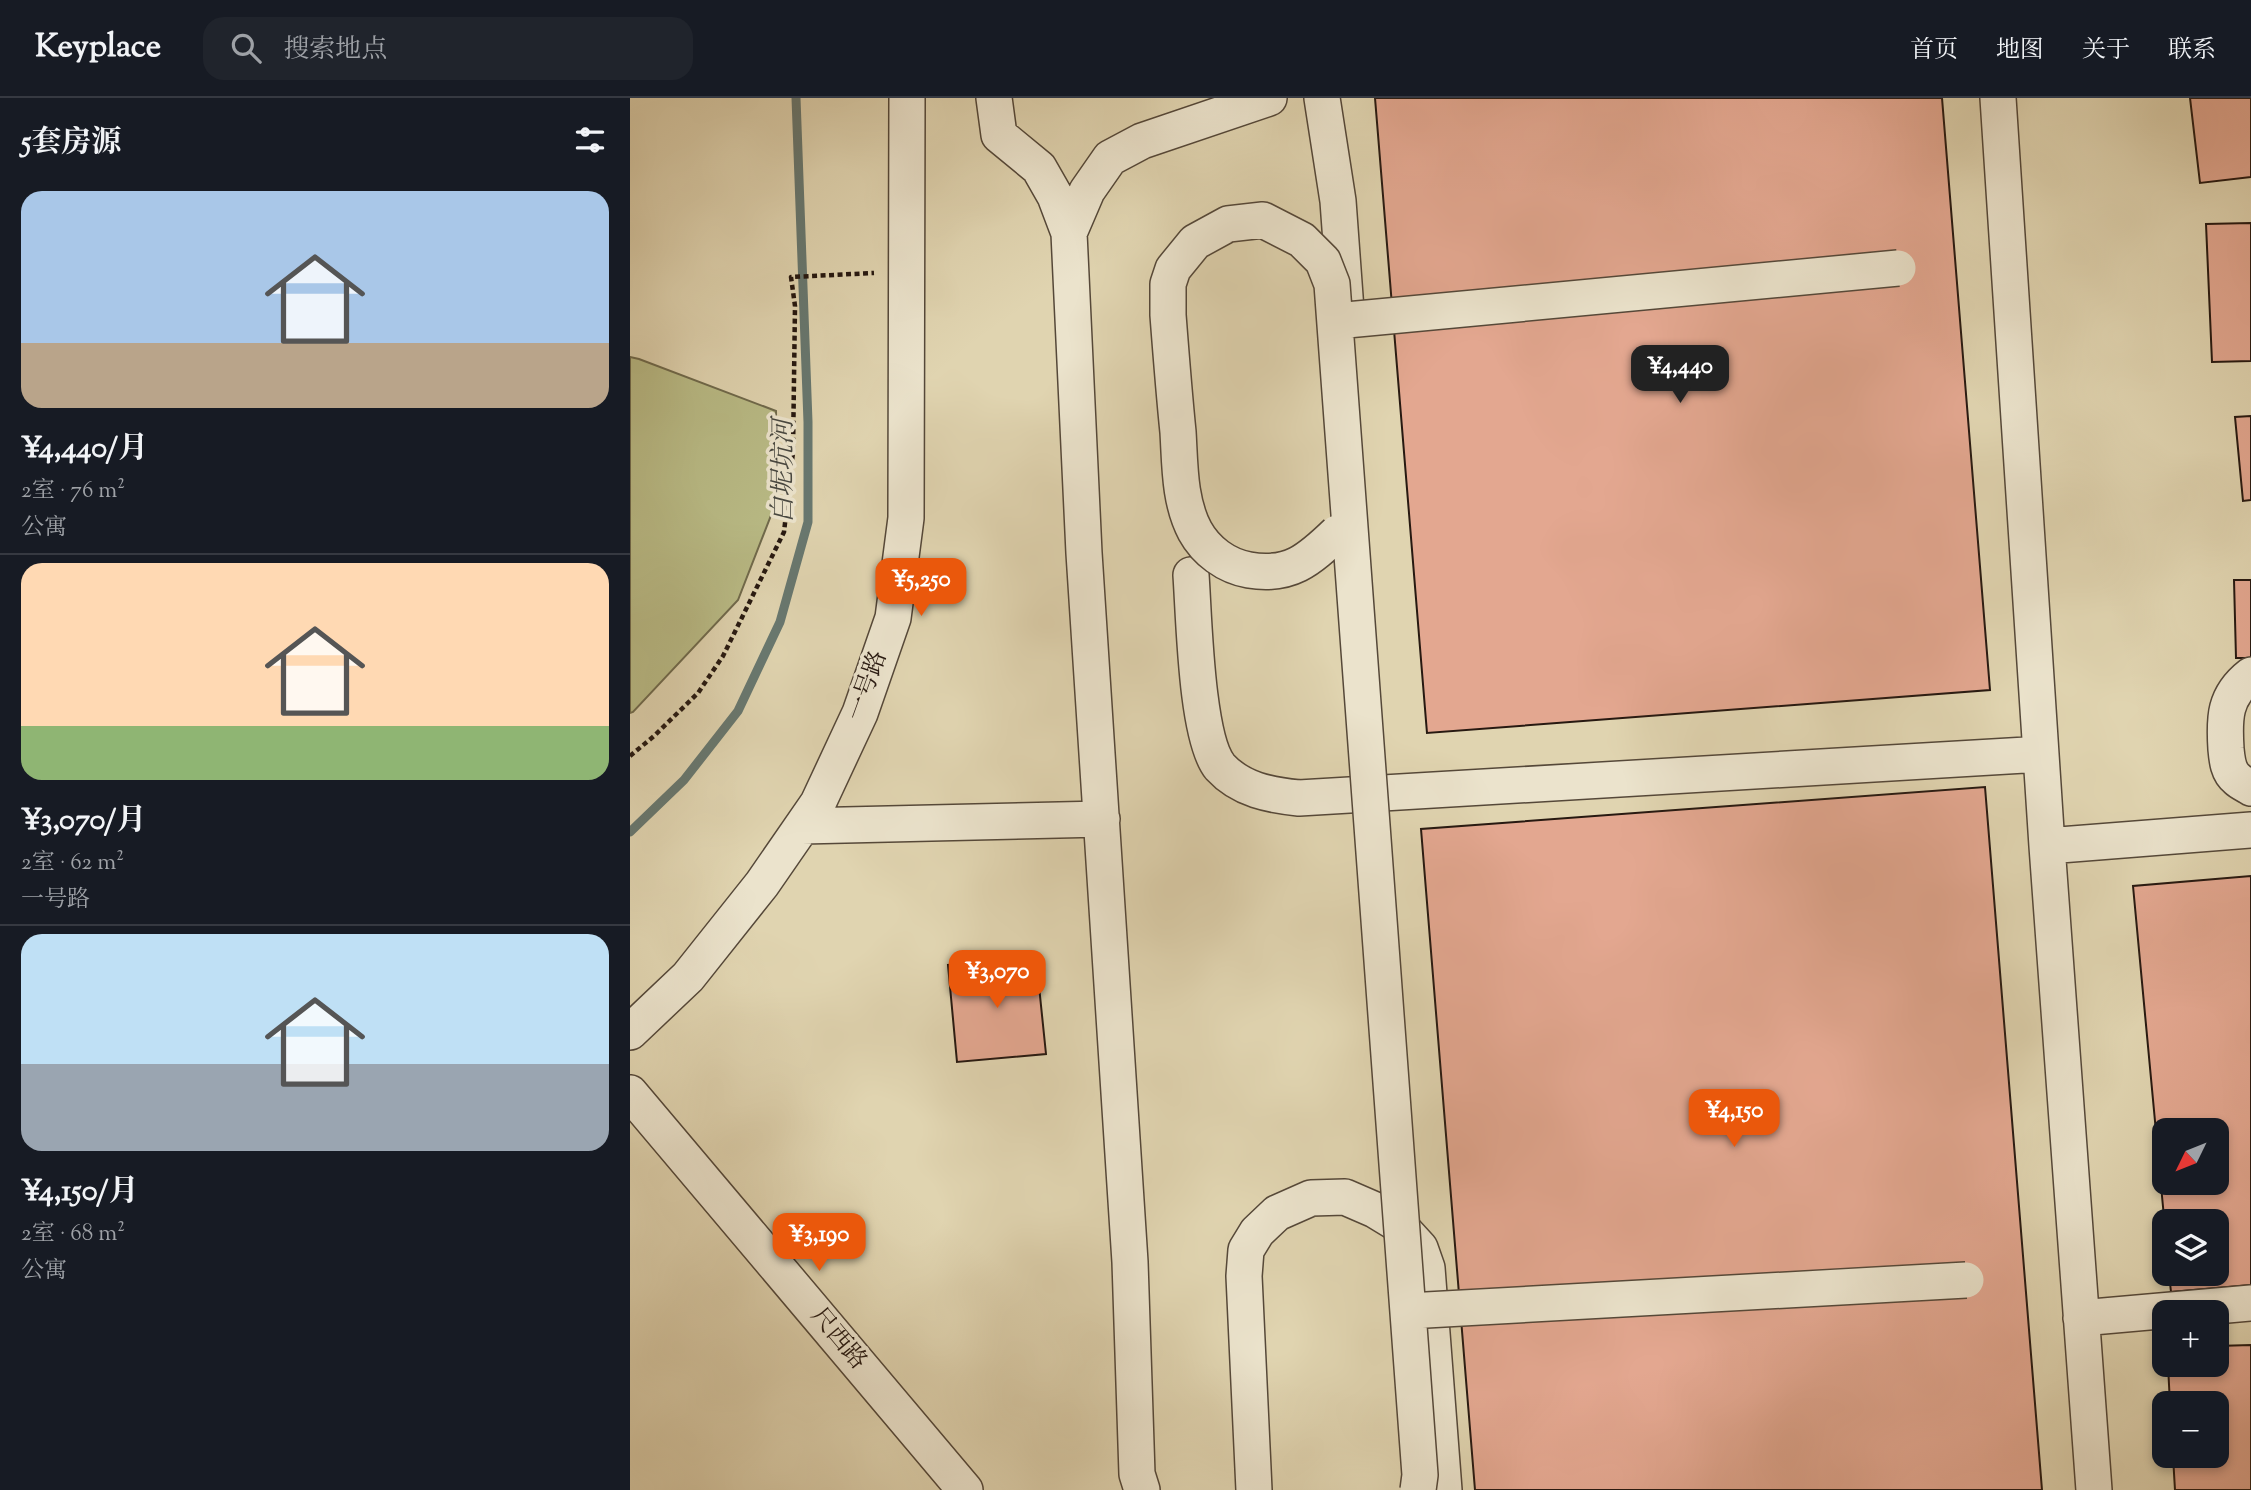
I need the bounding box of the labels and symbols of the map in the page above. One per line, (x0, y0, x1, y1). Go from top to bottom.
pin: ¥4,440 (1623, 345, 1737, 405)
water label: 白坭坑河 (766, 415, 803, 523)
pin: ¥5,250 (864, 559, 978, 618)
street label: 一号路 (840, 646, 896, 726)
pin: ¥3,070 (940, 950, 1054, 1010)
pin: ¥4,150 (1677, 1090, 1791, 1149)
north arrow (2152, 1118, 2230, 1195)
pin: ¥3,190 (762, 1214, 876, 1273)
street label: 尺西路 (802, 1300, 874, 1378)

